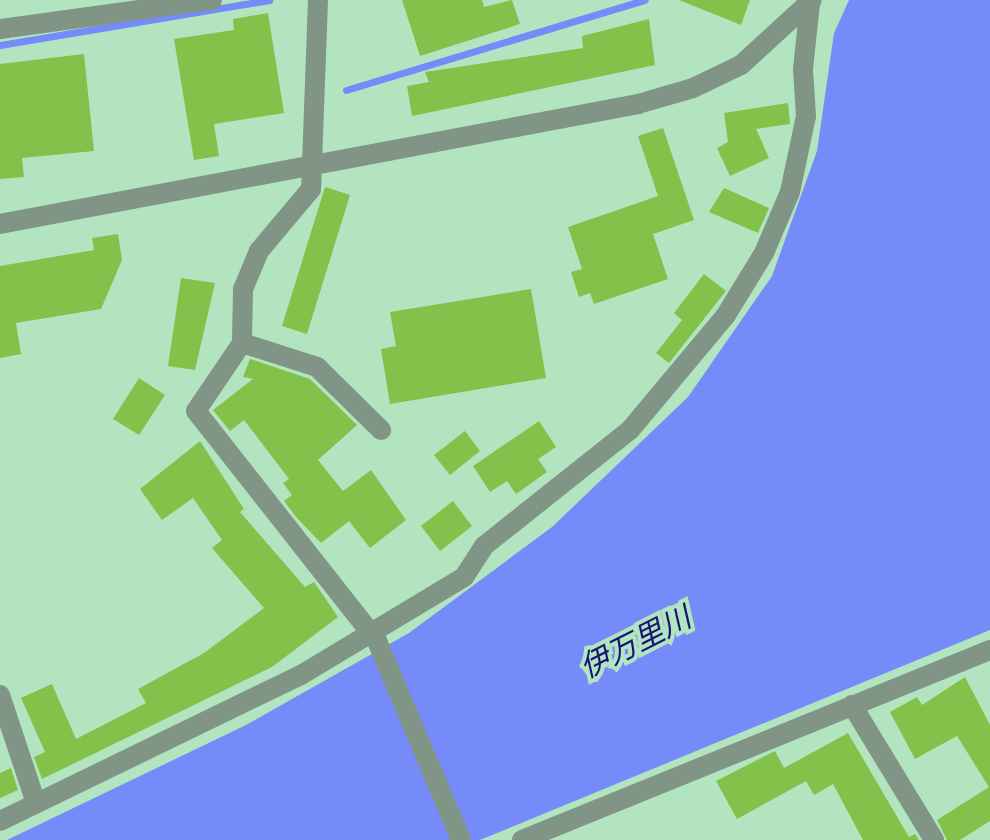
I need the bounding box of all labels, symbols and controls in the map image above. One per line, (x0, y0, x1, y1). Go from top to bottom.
water label: 伊万里川 (573, 599, 697, 685)

